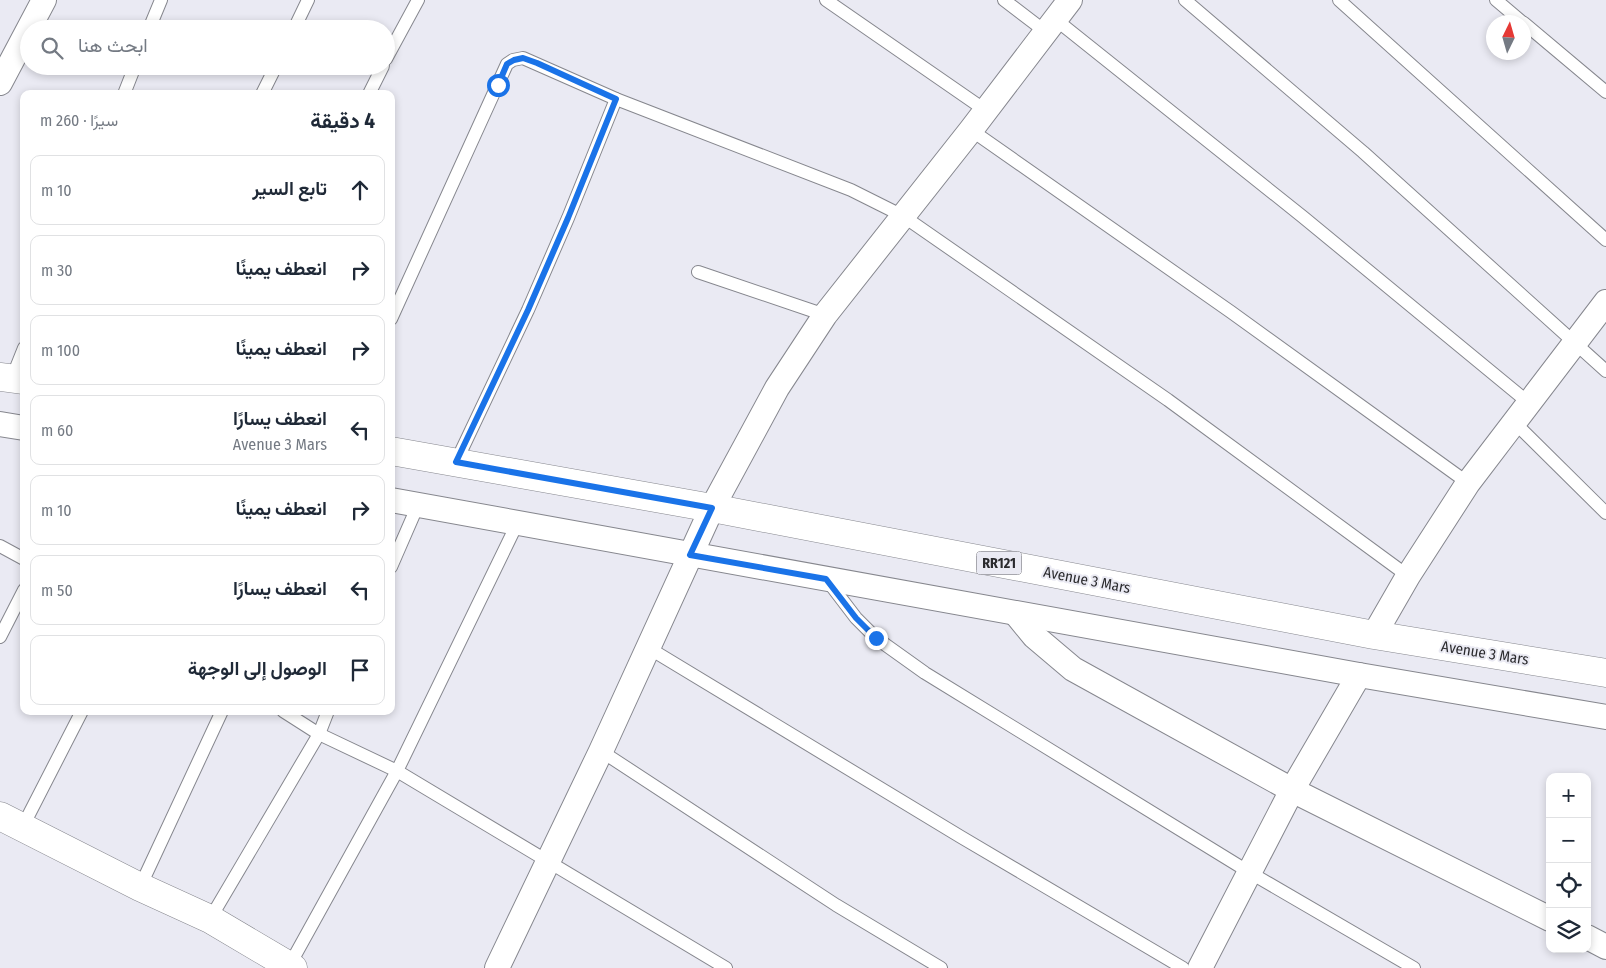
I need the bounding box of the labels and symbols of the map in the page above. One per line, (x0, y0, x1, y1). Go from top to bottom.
north arrow (1486, 15, 1531, 60)
route start (487, 74, 510, 97)
road number: RR121 (976, 552, 1022, 574)
street label: Avenue 3 Mars (1042, 563, 1132, 597)
route end (865, 627, 888, 650)
street label: Avenue 3 Mars (1440, 637, 1530, 669)

